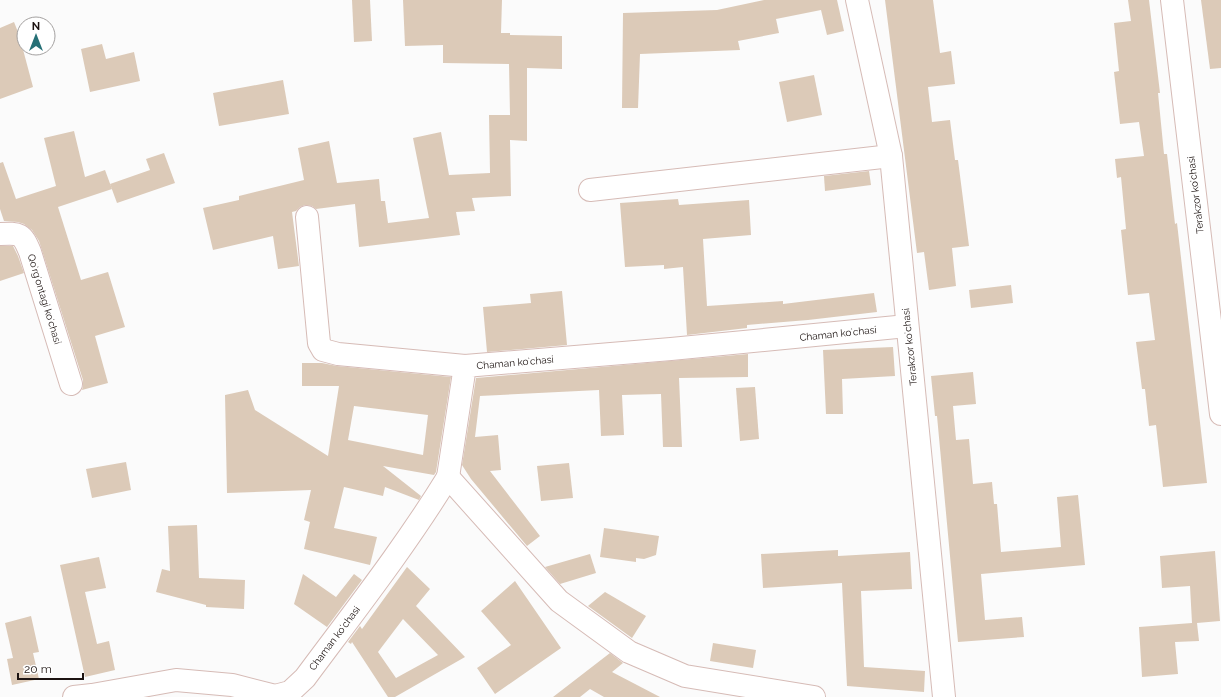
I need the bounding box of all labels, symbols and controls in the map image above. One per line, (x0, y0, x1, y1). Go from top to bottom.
north arrow (16, 16, 56, 56)
text: N (32, 20, 40, 33)
street label: Terakzor koʻchasi (1185, 156, 1206, 234)
street label: Qoʻrgʻontagi koʻchasi (26, 253, 63, 346)
street label: Terakzor koʻchasi (900, 308, 919, 386)
street label: Chaman koʻchasi (799, 324, 877, 343)
street label: Chaman koʻchasi (476, 354, 554, 371)
street label: Chaman koʻchasi (307, 604, 362, 673)
scale bar (18, 655, 83, 681)
text: 20 m (24, 662, 52, 676)

